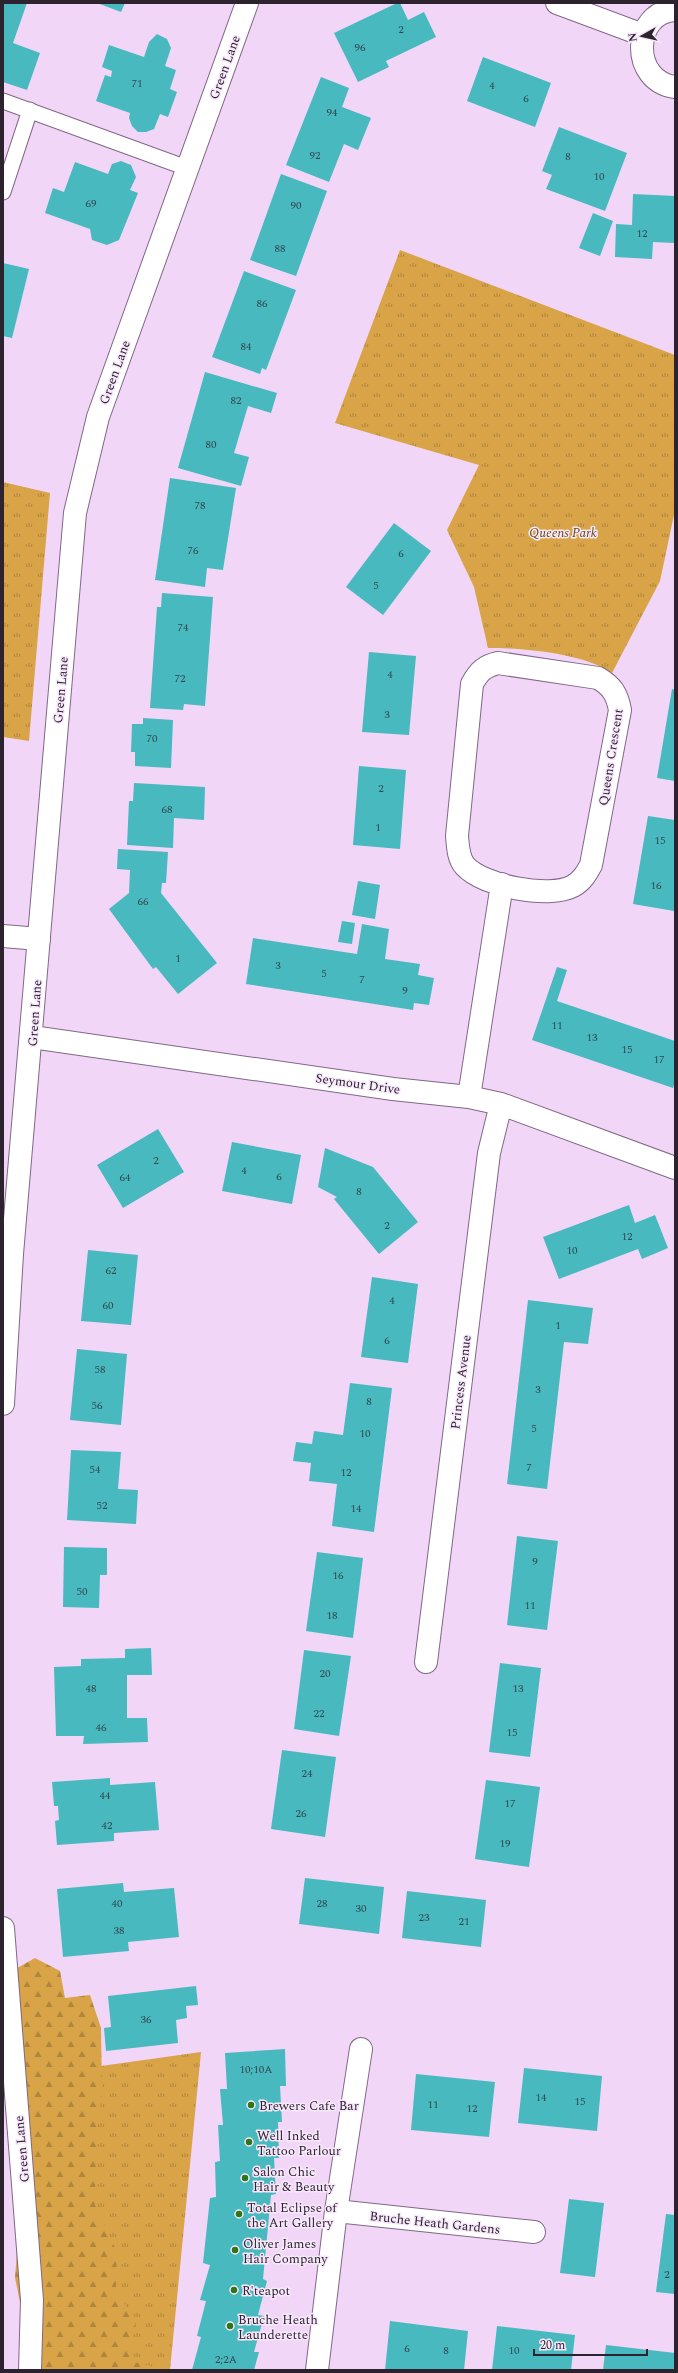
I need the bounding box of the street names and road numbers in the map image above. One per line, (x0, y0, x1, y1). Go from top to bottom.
street label: Green Lane (204, 32, 246, 102)
street label: Green Lane (94, 337, 136, 407)
street label: Green Lane (48, 656, 74, 724)
street label: Queens Crescent (593, 707, 629, 807)
street label: Green Lane (23, 979, 47, 1047)
street label: Seymour Drive (314, 1068, 402, 1100)
street label: Princess Avenue (445, 1334, 477, 1430)
street label: Green Lane (9, 2115, 35, 2183)
street label: Bruche Heath Gardens (369, 2206, 501, 2240)

